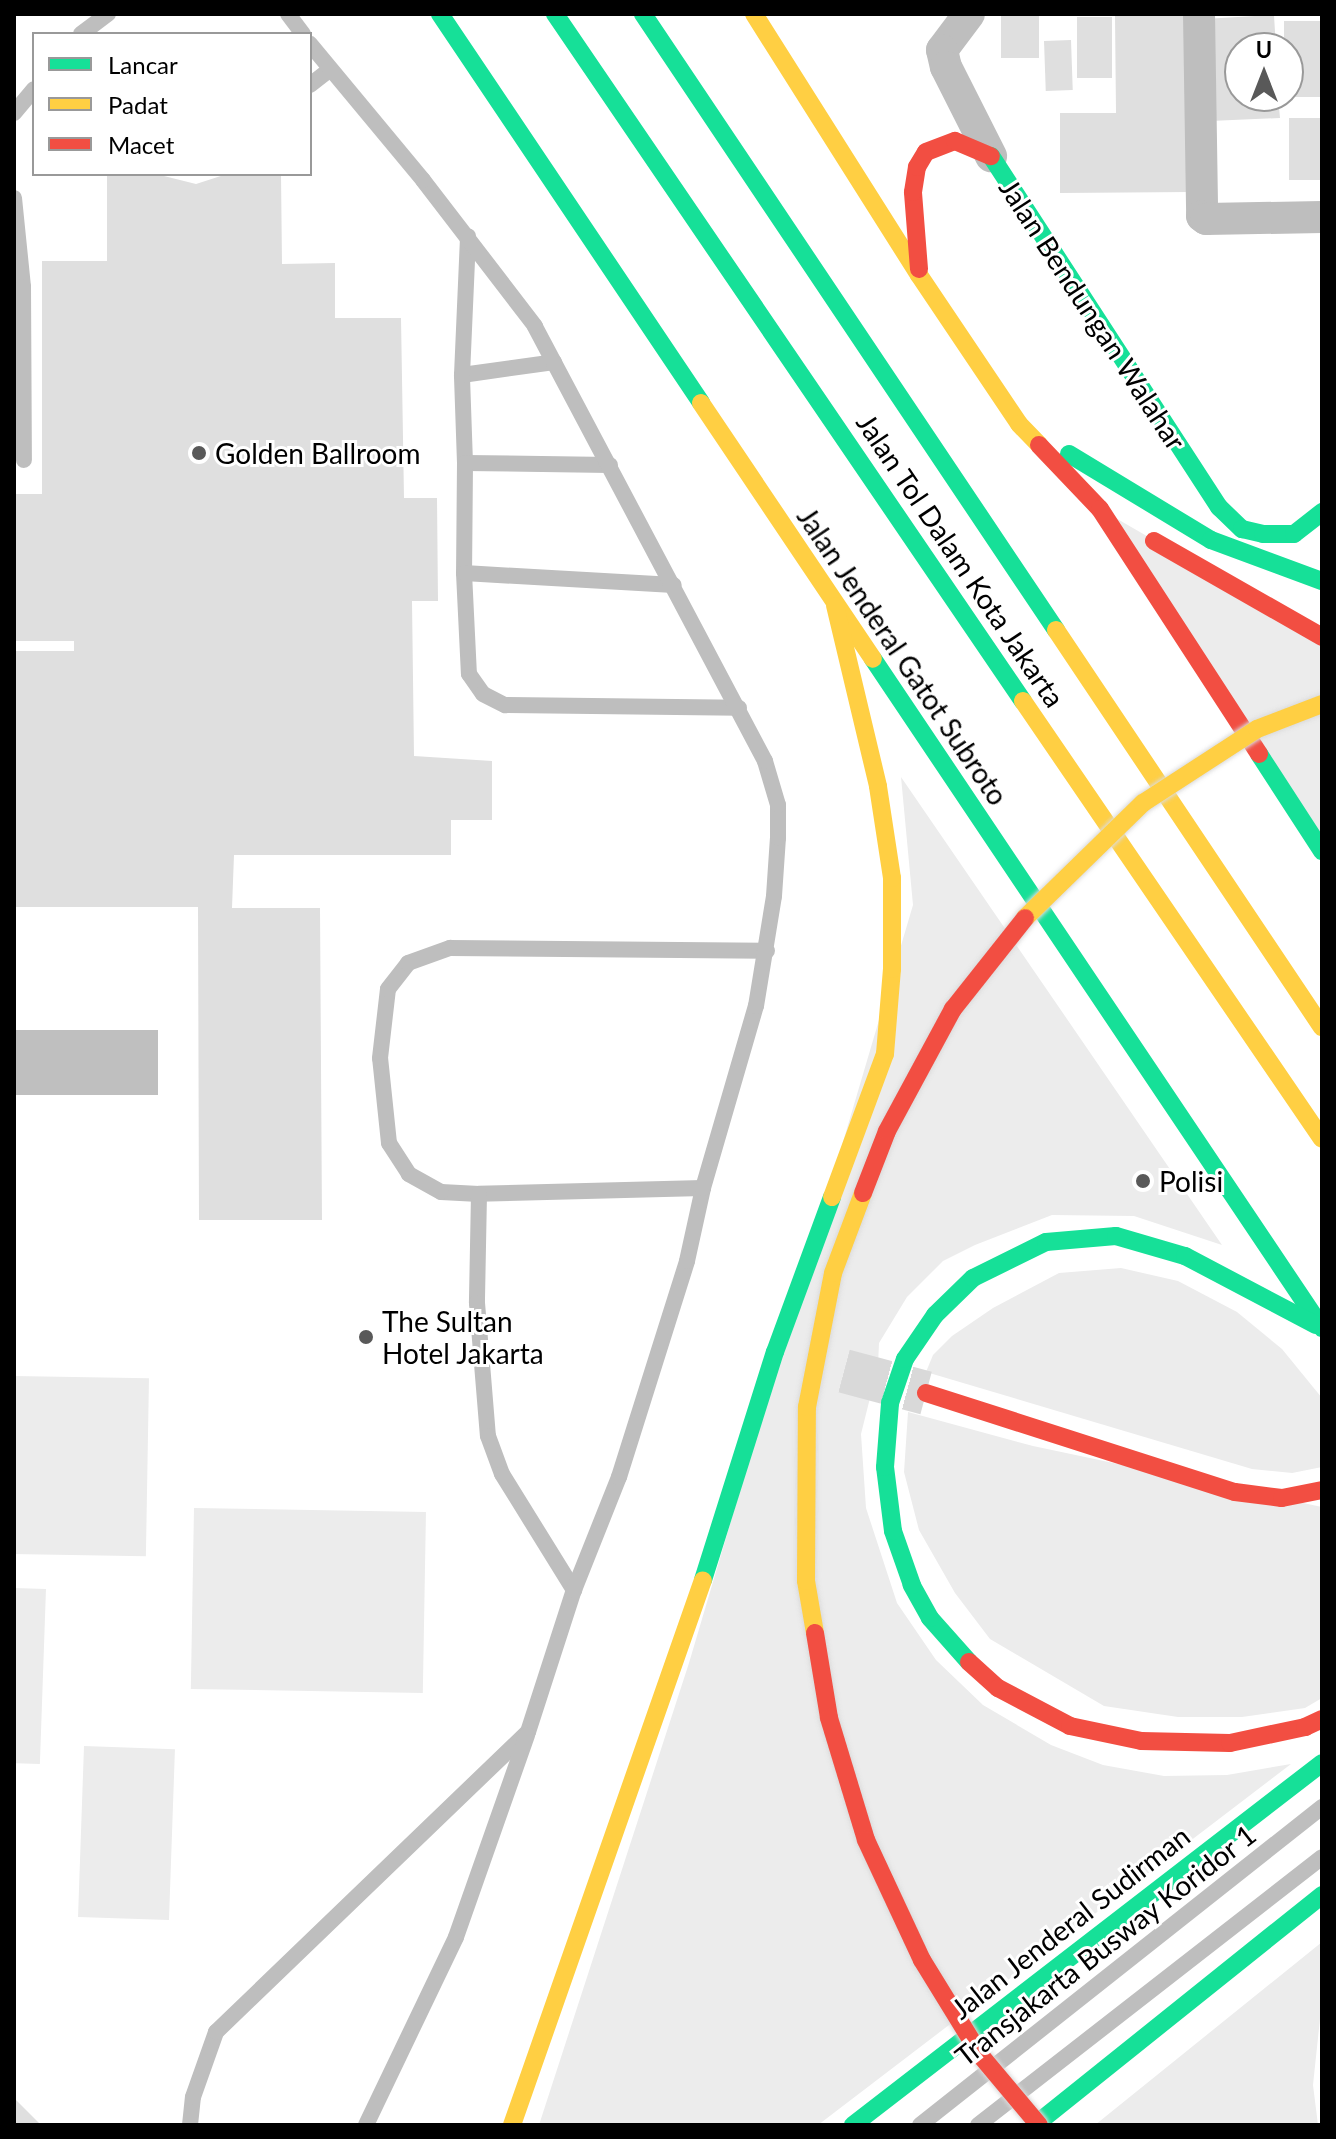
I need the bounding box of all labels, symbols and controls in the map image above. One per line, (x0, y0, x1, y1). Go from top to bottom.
legend (32, 32, 312, 176)
north arrow (1224, 32, 1304, 112)
text: U (1256, 36, 1272, 63)
text: Lancar (108, 50, 178, 79)
text: Padat (108, 90, 168, 119)
text: Macet (108, 130, 174, 159)
street label: Jalan Bendungan Walahar (993, 172, 1193, 456)
street label: Jalan Tol Dalam Kota Jakarta (850, 406, 1072, 714)
place label: Golden Ballroom (215, 436, 420, 470)
marker: Golden Ballroom (190, 444, 208, 462)
street label: Jalan Jenderal Gatot Subroto (791, 500, 1015, 812)
place label: Polisi (1159, 1164, 1223, 1198)
marker: Polisi (1134, 1172, 1152, 1190)
place label: The Sultan Hotel Jakarta (382, 1304, 545, 1370)
marker: The Sultan Hotel Jakarta (357, 1328, 375, 1346)
street label: Transjakarta Busway Koridor 1 (948, 1817, 1262, 2073)
street label: Jalan Jenderal Sudirman (944, 1818, 1196, 2026)

